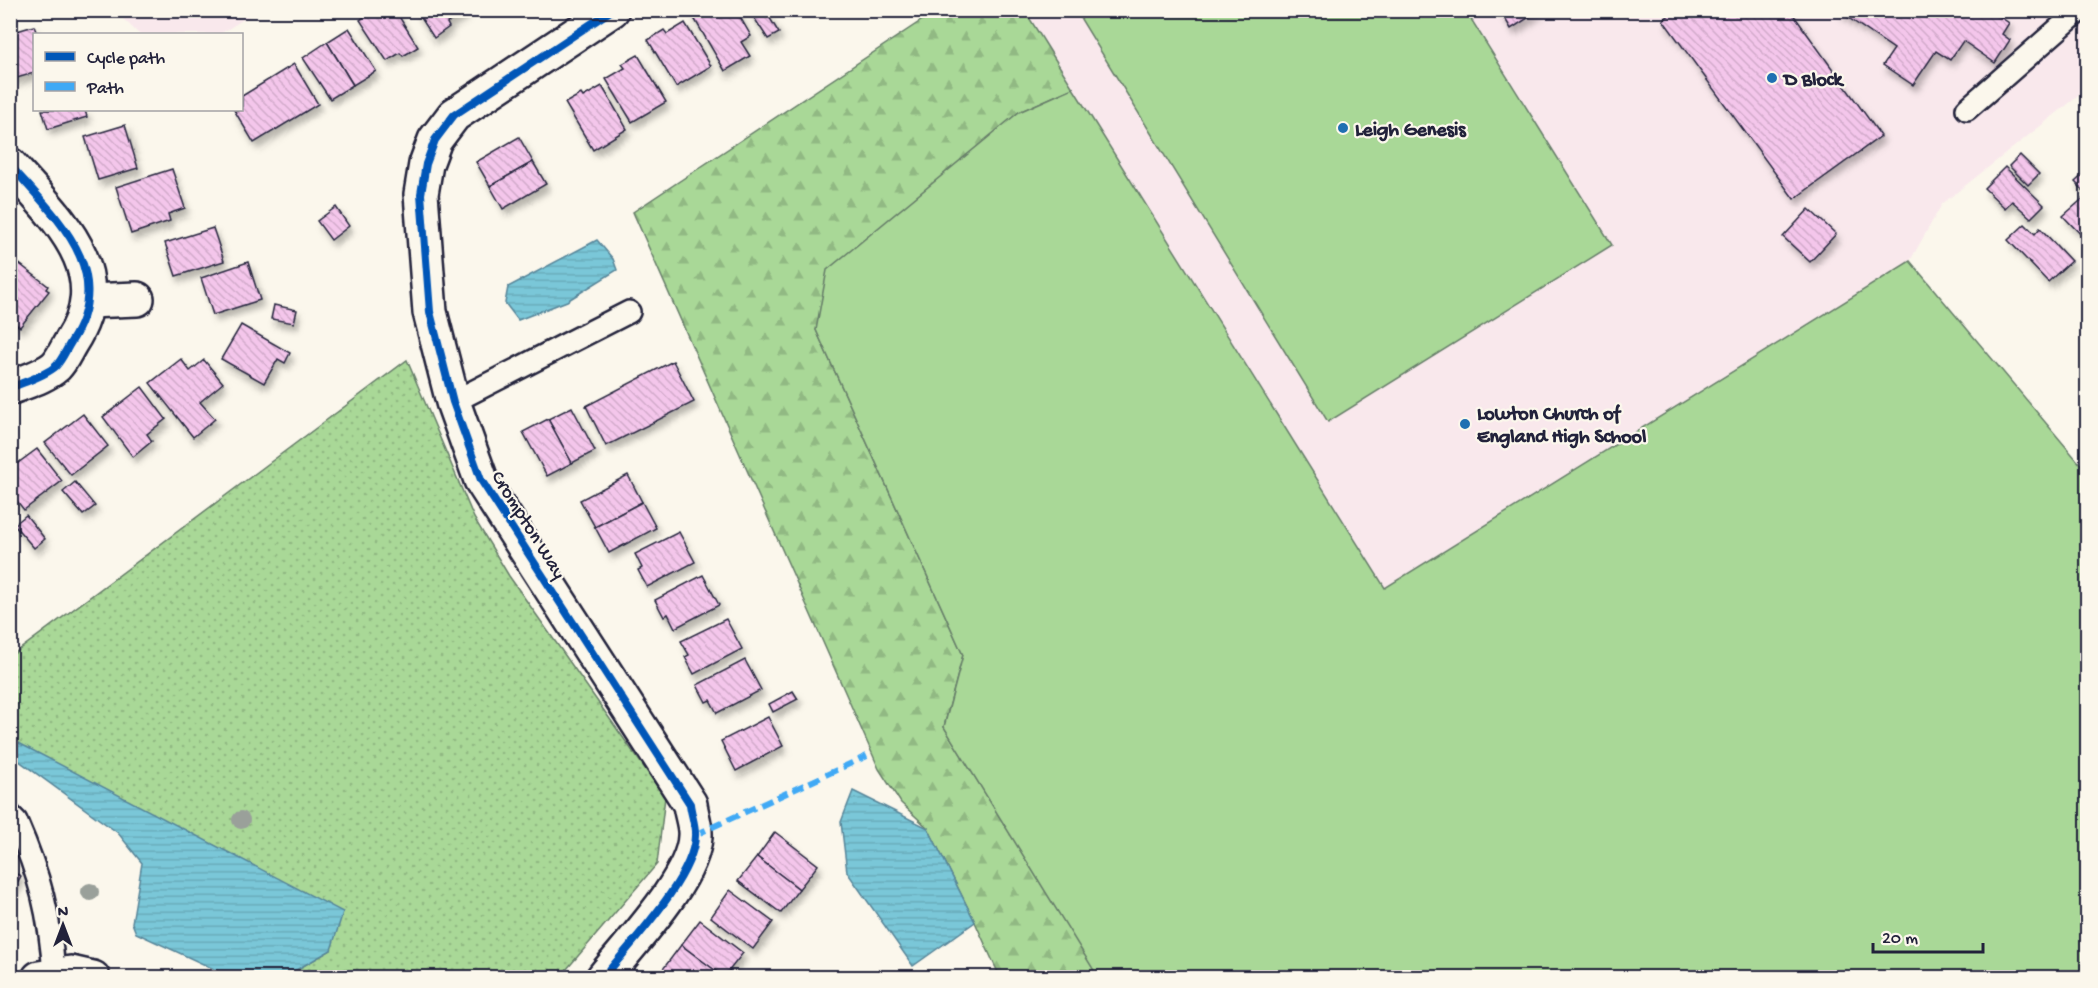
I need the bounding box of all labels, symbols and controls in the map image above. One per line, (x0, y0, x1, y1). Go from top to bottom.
legend (33, 33, 243, 111)
text: Cycle path (87, 49, 165, 70)
place label: D Block (1782, 70, 1845, 93)
marker: D Block (1765, 71, 1779, 85)
text: Path (86, 79, 124, 100)
place label: Leigh Genesis (1355, 120, 1467, 143)
marker: Leigh Genesis (1336, 121, 1350, 135)
place label: Lowton Church of England High School (1477, 404, 1647, 450)
marker: Lowton Church of England High School (1458, 417, 1472, 431)
street label: Crompton Way (485, 468, 569, 584)
north arrow (33, 895, 93, 955)
text: N (58, 904, 69, 923)
scale bar (1873, 916, 1982, 954)
text: 20 m (1882, 929, 1918, 950)

